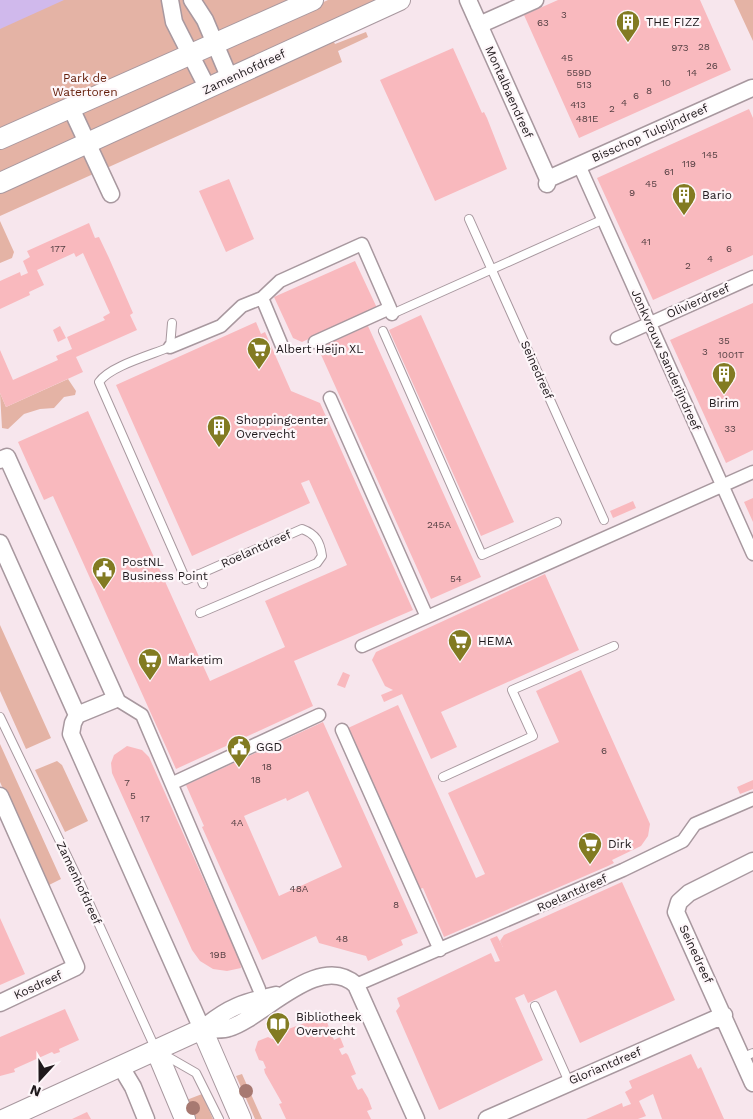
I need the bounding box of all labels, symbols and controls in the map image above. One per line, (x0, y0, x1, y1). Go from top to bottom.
house number: 3 (561, 9, 567, 20)
building icon: THE FIZZ (615, 9, 641, 43)
place label: THE FIZZ (646, 15, 700, 29)
house number: 63 (537, 17, 549, 28)
house number: 28 (698, 41, 710, 52)
house number: 973 (671, 42, 689, 53)
street label: Montalbaendreef (482, 44, 536, 141)
street label: Zamenhofdreef (200, 47, 288, 97)
house number: 45 (561, 52, 573, 63)
house number: 26 (706, 60, 718, 71)
house number: 559D (566, 67, 592, 78)
house number: 14 (687, 67, 697, 78)
park label: Park de Watertoren (52, 71, 118, 99)
house number: 10 (661, 77, 671, 88)
house number: 513 (576, 79, 592, 90)
house number: 8 (646, 85, 652, 96)
house number: 6 (633, 90, 639, 101)
house number: 4 (621, 97, 627, 108)
house number: 413 (570, 99, 586, 110)
street label: Bisschop Tulpijndreef (590, 101, 711, 165)
house number: 2 (609, 103, 615, 114)
house number: 481E (576, 113, 598, 124)
house number: 145 (702, 149, 718, 160)
house number: 119 (682, 158, 696, 169)
house number: 61 (664, 166, 674, 177)
house number: 45 (645, 178, 657, 189)
building icon: Bario (671, 182, 697, 216)
house number: 9 (629, 187, 635, 198)
place label: Bario (702, 188, 732, 202)
house number: 41 (641, 236, 651, 247)
house number: 177 (50, 243, 66, 254)
house number: 6 (726, 243, 732, 254)
house number: 4 (707, 253, 713, 264)
house number: 2 (685, 260, 691, 271)
street label: Olivierdreef (664, 281, 732, 321)
street label: Jonkvrouw Sanderijndreef (628, 287, 704, 433)
house number: 35 (718, 335, 730, 346)
supermarket icon: Albert Heijn XL (246, 336, 272, 370)
street label: Seinedreef (518, 338, 556, 402)
place label: Albert Heijn XL (276, 342, 364, 356)
house number: 3 (702, 346, 708, 357)
house number: 1001T (718, 349, 744, 360)
building icon: Birim (711, 361, 737, 395)
place label: Birim (709, 396, 739, 410)
place label: Shoppingcenter Overvecht (236, 413, 328, 441)
building icon: Shoppingcenter Overvecht (206, 414, 232, 448)
house number: 33 (724, 423, 736, 434)
house number: 245A (427, 519, 451, 530)
street label: Roelantdreef (219, 527, 294, 571)
place label: PostNL Business Point (122, 555, 208, 583)
public building icon: PostNL Business Point (91, 556, 117, 590)
house number: 54 (450, 573, 462, 584)
supermarket icon: HEMA (447, 628, 473, 662)
place label: HEMA (478, 634, 513, 648)
supermarket icon: Marketim (137, 647, 163, 681)
place label: Marketim (168, 653, 223, 667)
public building icon: GGD (226, 734, 252, 768)
place label: GGD (256, 740, 282, 754)
house number: 6 (601, 745, 607, 756)
house number: 18 (262, 761, 272, 772)
house number: 18 (251, 774, 261, 785)
house number: 7 (124, 777, 130, 788)
house number: 5 (130, 790, 136, 801)
house number: 17 (140, 813, 150, 824)
house number: 4A (231, 817, 244, 828)
supermarket icon: Dirk (577, 831, 603, 865)
place label: Dirk (608, 837, 632, 851)
street label: Zamenhofdreef (54, 839, 104, 927)
street label: Roelantdreef (535, 871, 610, 915)
house number: 48A (290, 883, 309, 894)
house number: 8 (393, 899, 399, 910)
street label: Seinedreef (676, 923, 716, 986)
house number: 48 (336, 933, 348, 944)
house number: 19B (210, 949, 226, 960)
street label: Kosdreef (12, 968, 65, 1002)
place label: Bibliotheek Overvecht (296, 1010, 362, 1038)
library icon: Bibliotheek Overvecht (265, 1011, 291, 1045)
street label: Gloriantdreef (567, 1044, 644, 1088)
north arrow (15, 1054, 65, 1104)
text: N (28, 1082, 43, 1100)

